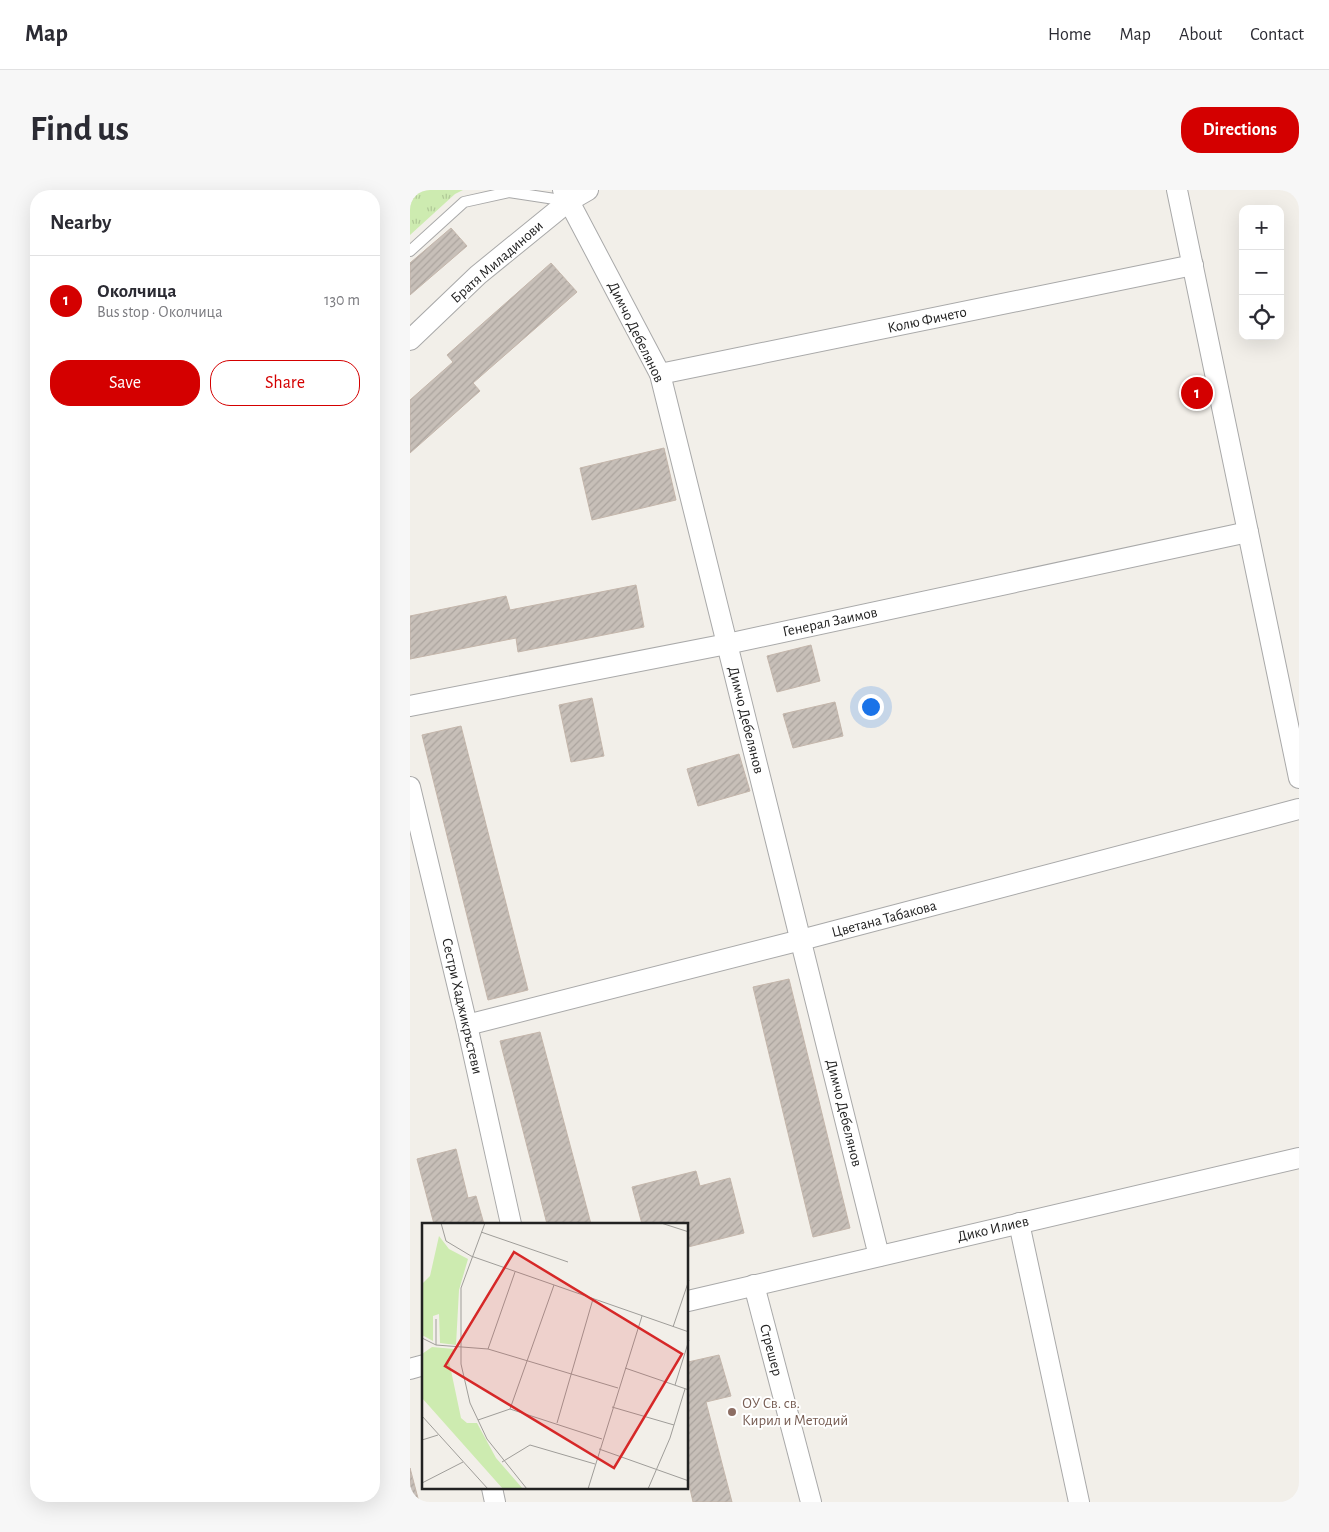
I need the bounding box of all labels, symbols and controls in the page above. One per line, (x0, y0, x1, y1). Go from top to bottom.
text: Map (25, 22, 68, 46)
text: Home (1048, 26, 1091, 44)
text: Map (1119, 26, 1151, 44)
text: About (1179, 26, 1222, 44)
text: Contact (1250, 26, 1304, 44)
button: Directions (1181, 107, 1299, 153)
text: Find us (30, 112, 129, 147)
map controls (1239, 205, 1284, 340)
button: + (1239, 205, 1284, 250)
text: Nearby (50, 212, 111, 233)
street label: Братя Миладинови (448, 218, 546, 306)
button: − (1239, 250, 1284, 295)
street label: Димчо Дебелянов (605, 279, 667, 385)
text: Околчица (97, 282, 177, 301)
text: 1 (63, 292, 69, 308)
text: 130 m (324, 292, 360, 308)
button: locate (1239, 295, 1284, 340)
text: Bus stop · Околчица (97, 304, 223, 320)
street label: Колю Фичето (886, 304, 968, 336)
button: Save (50, 360, 200, 406)
button: Share (210, 360, 360, 406)
pin: 1 (1181, 374, 1213, 412)
street label: Генерал Заимов (781, 605, 879, 639)
street label: Димчо Дебелянов (725, 665, 767, 775)
your location (858, 694, 884, 720)
street label: Цветана Табакова (830, 898, 938, 940)
street label: Сестри Хаджикръстеви (439, 936, 485, 1076)
street label: Димчо Дебелянов (823, 1058, 865, 1168)
street label: Дико Илиев (956, 1213, 1030, 1245)
inset map (422, 1223, 689, 1490)
street label: Стрешер (757, 1322, 785, 1378)
place label: ОУ Св. св. Кирил и Методий (742, 1396, 848, 1428)
marker: ОУ Св. св. Кирил и Методий (726, 1406, 738, 1418)

